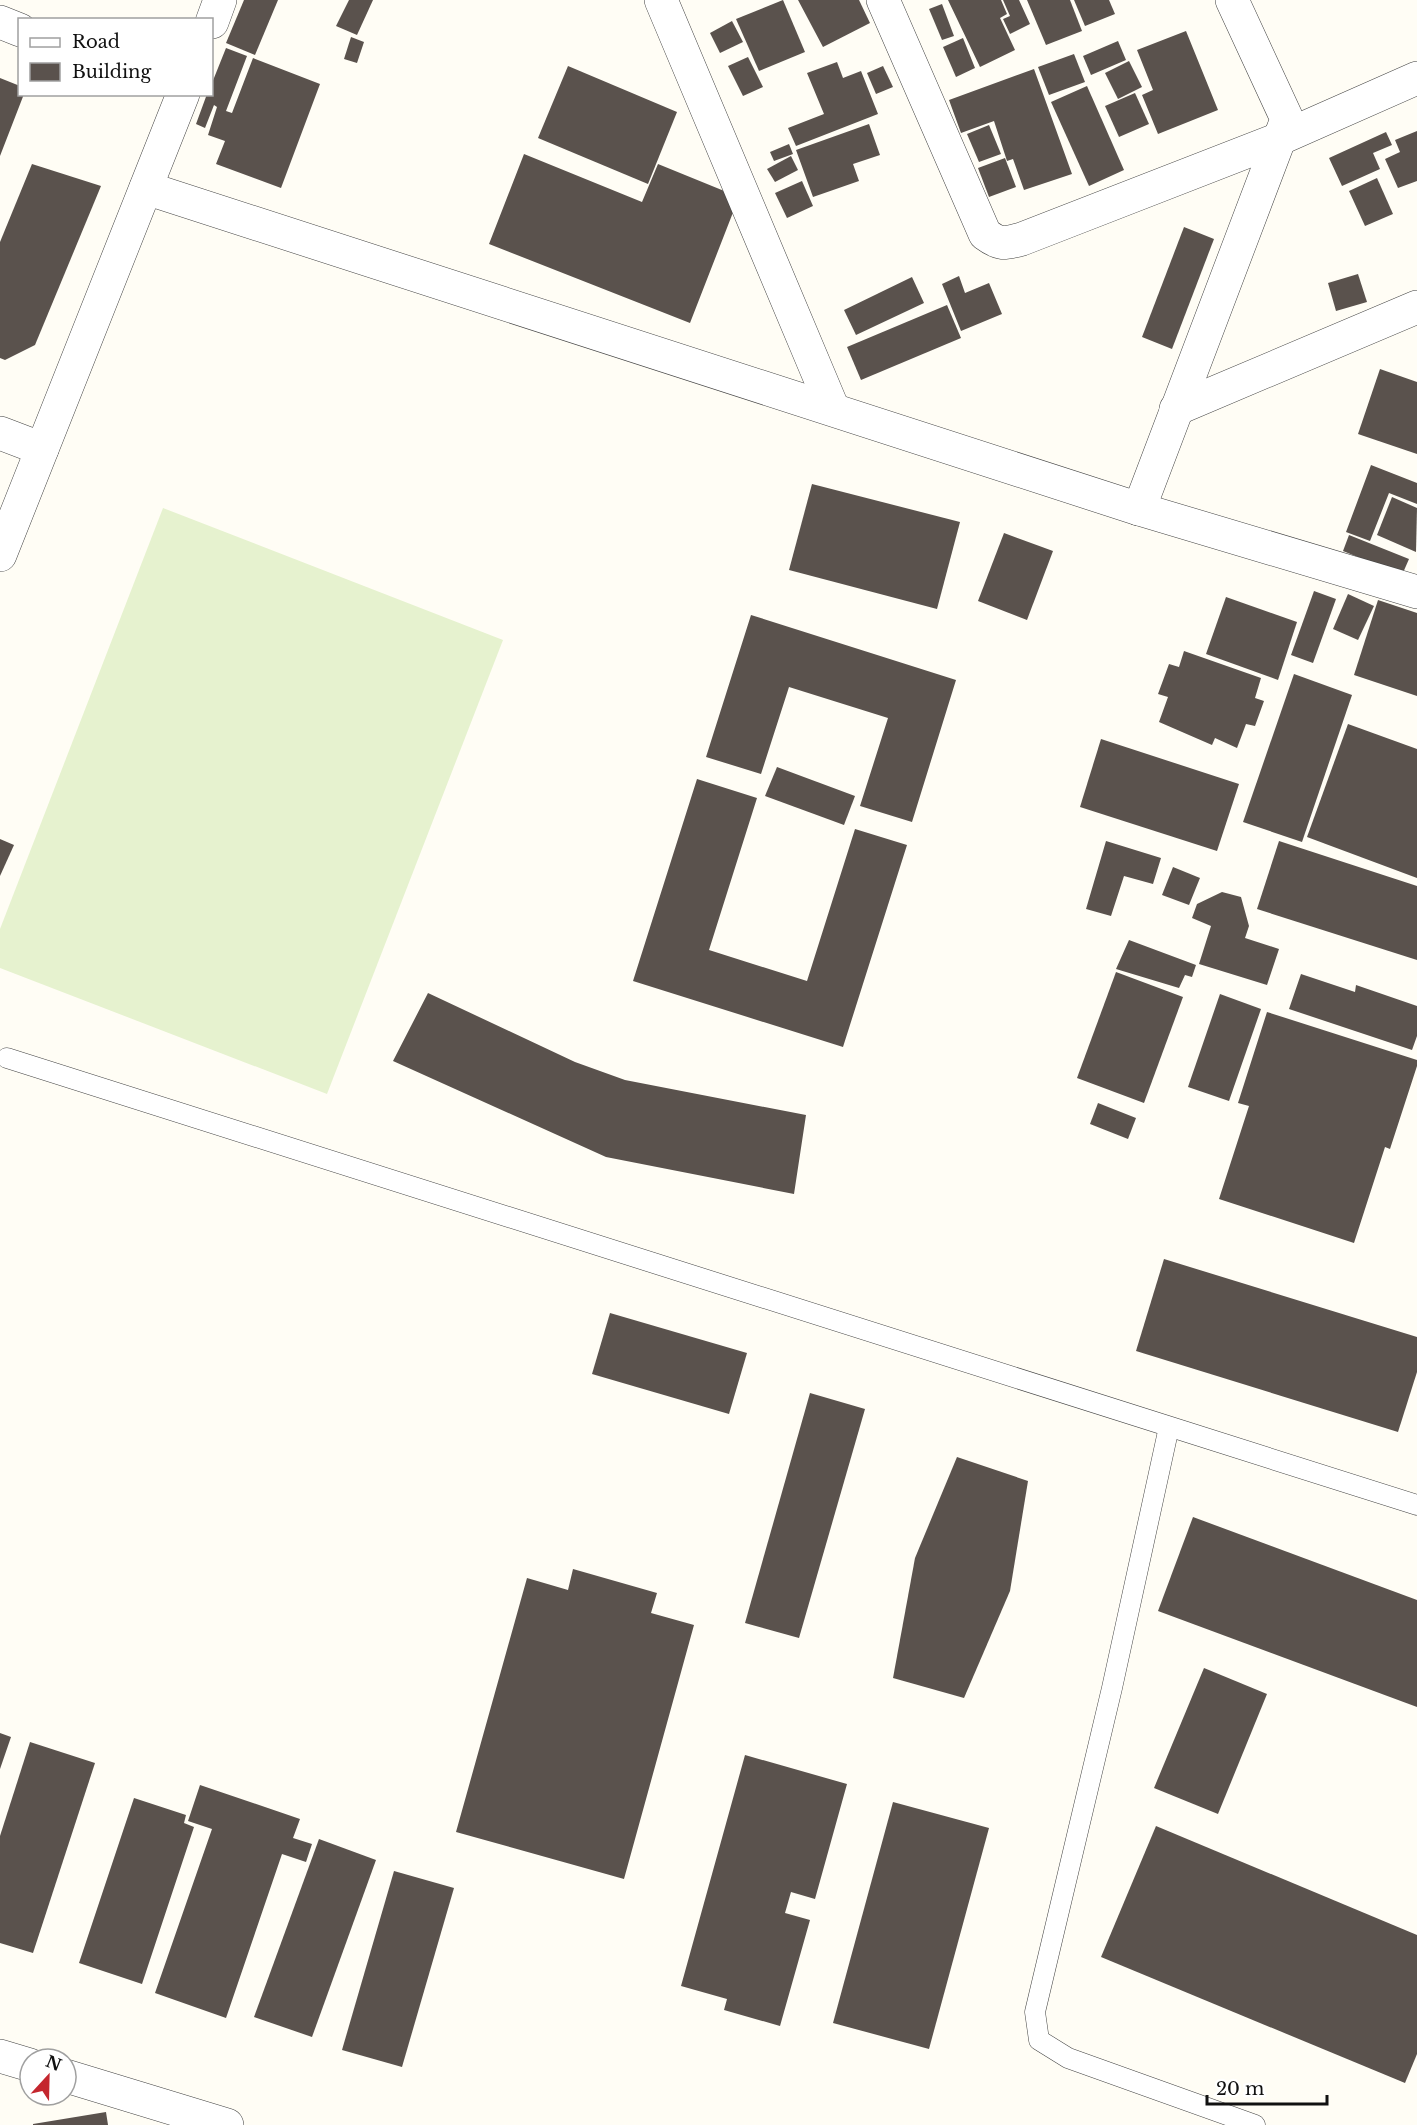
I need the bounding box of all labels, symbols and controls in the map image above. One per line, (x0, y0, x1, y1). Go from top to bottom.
legend (18, 18, 213, 96)
text: Road (72, 31, 120, 53)
text: Building (72, 61, 151, 83)
north arrow (18, 2047, 78, 2107)
text: N (43, 2051, 64, 2075)
scale bar (1207, 2068, 1327, 2106)
text: 20 m (1216, 2078, 1264, 2100)

